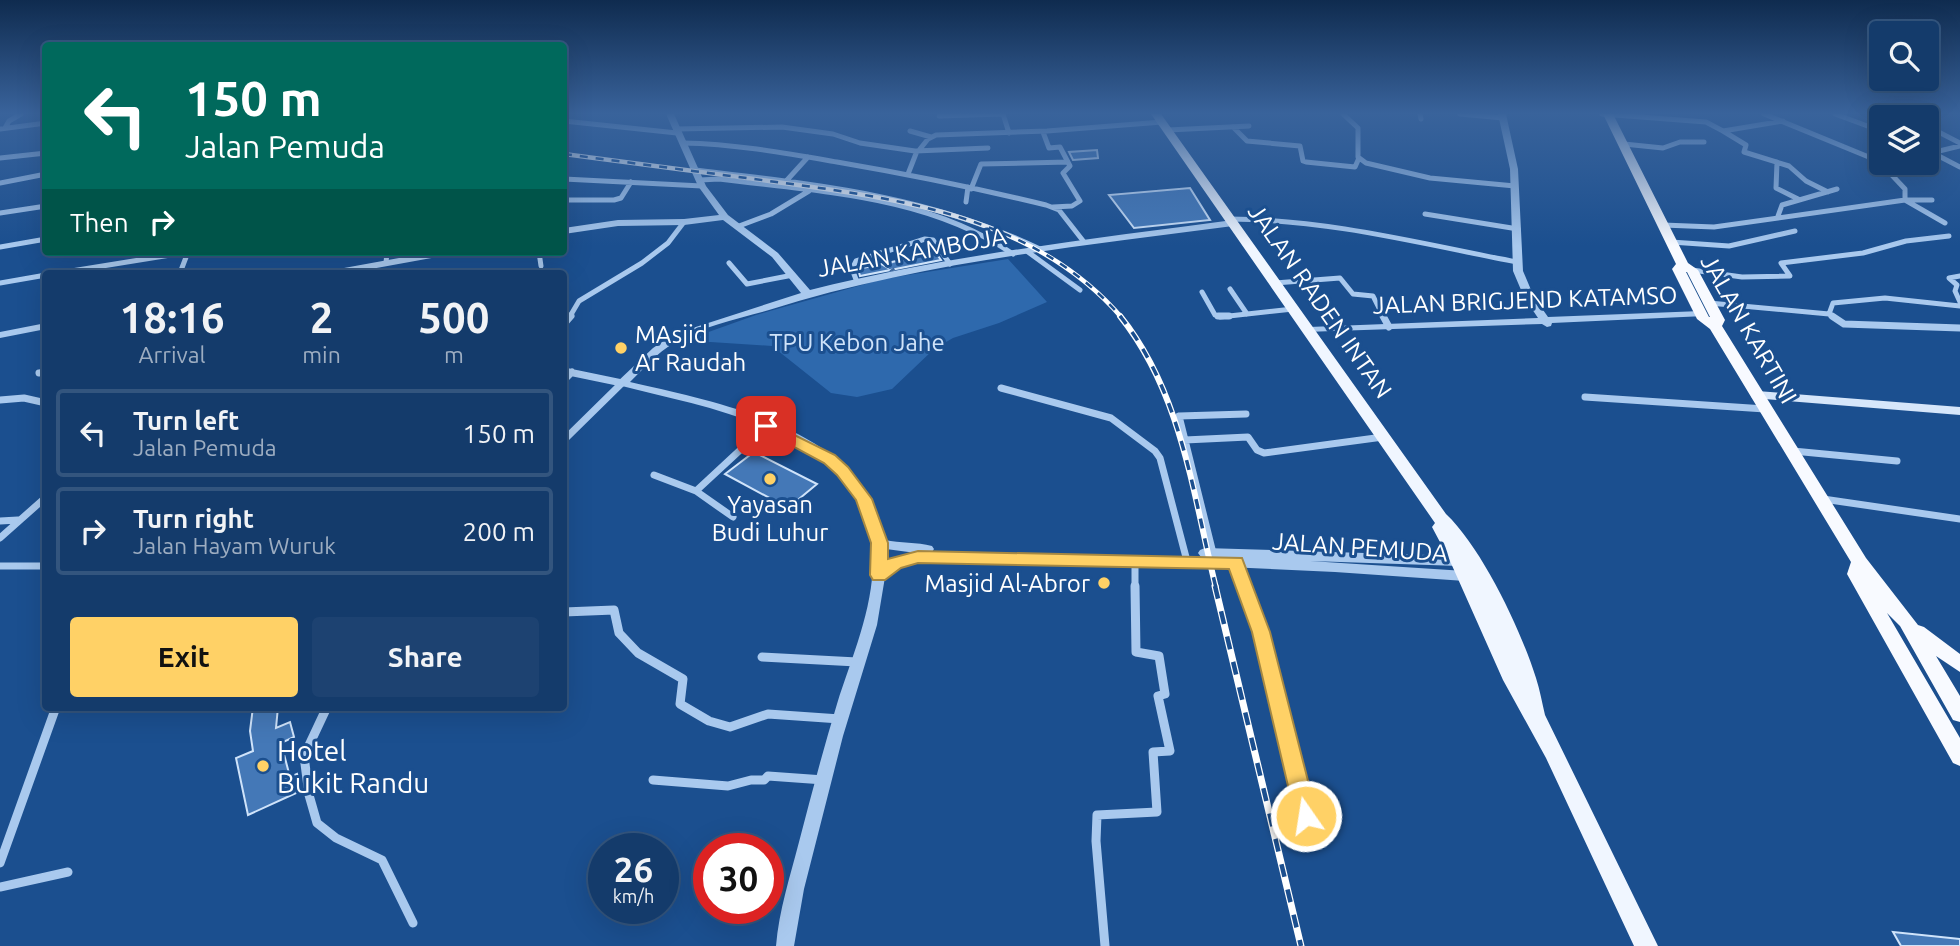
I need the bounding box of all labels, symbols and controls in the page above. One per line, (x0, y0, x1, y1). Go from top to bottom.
map controls (1869, 21, 1939, 175)
button: search (1869, 21, 1939, 91)
icon: left (70, 70, 161, 161)
text: 150 m (185, 70, 322, 125)
button: layers (1869, 105, 1939, 175)
text: Jalan Pemuda (185, 128, 385, 164)
street label: JALAN RADEN INTAN (1243, 199, 1397, 403)
icon: right (143, 203, 181, 241)
text: Then (70, 208, 129, 237)
street label: JALAN KAMBOJA (815, 222, 1009, 282)
street label: JALAN KARTINI (1696, 250, 1802, 408)
street label: JALAN BRIGJEND KATAMSO (1372, 281, 1678, 319)
text: 18:16 (120, 294, 225, 341)
text: 2 (310, 294, 333, 341)
text: 500 (418, 294, 489, 341)
place label: MAsjid Ar Raudah (635, 321, 746, 376)
park label: TPU Kebon Jahe (769, 329, 945, 356)
marker: MAsjid Ar Raudah (613, 340, 629, 356)
text: Arrival (139, 342, 206, 367)
text: min (302, 342, 341, 367)
text: m (444, 342, 464, 367)
pin (736, 396, 796, 456)
text: Turn left (133, 406, 239, 435)
icon: arrive (747, 407, 785, 445)
icon: left (74, 414, 112, 452)
text: 150 m (463, 419, 535, 448)
text: Jalan Pemuda (133, 435, 277, 460)
marker: Yayasan Budi Luhur (762, 471, 778, 487)
place label: Yayasan Budi Luhur (712, 491, 828, 546)
text: Turn right (133, 504, 254, 533)
icon: right (74, 512, 112, 550)
text: 200 m (463, 517, 535, 546)
street label: JALAN PEMUDA (1271, 527, 1449, 567)
text: Jalan Hayam Wuruk (133, 533, 336, 558)
place label: Masjid Al-Abror (925, 570, 1090, 597)
marker: Masjid Al-Abror (1096, 575, 1112, 591)
button: Exit (70, 617, 298, 697)
button: Share (312, 617, 539, 697)
place label: Hotel Bukit Randu (277, 735, 429, 798)
marker: Hotel Bukit Randu (255, 758, 271, 774)
position arrow (1269, 779, 1343, 853)
speed limit sign: 30 (693, 833, 784, 924)
text: 26 (614, 849, 653, 889)
text: km/h (613, 886, 654, 906)

